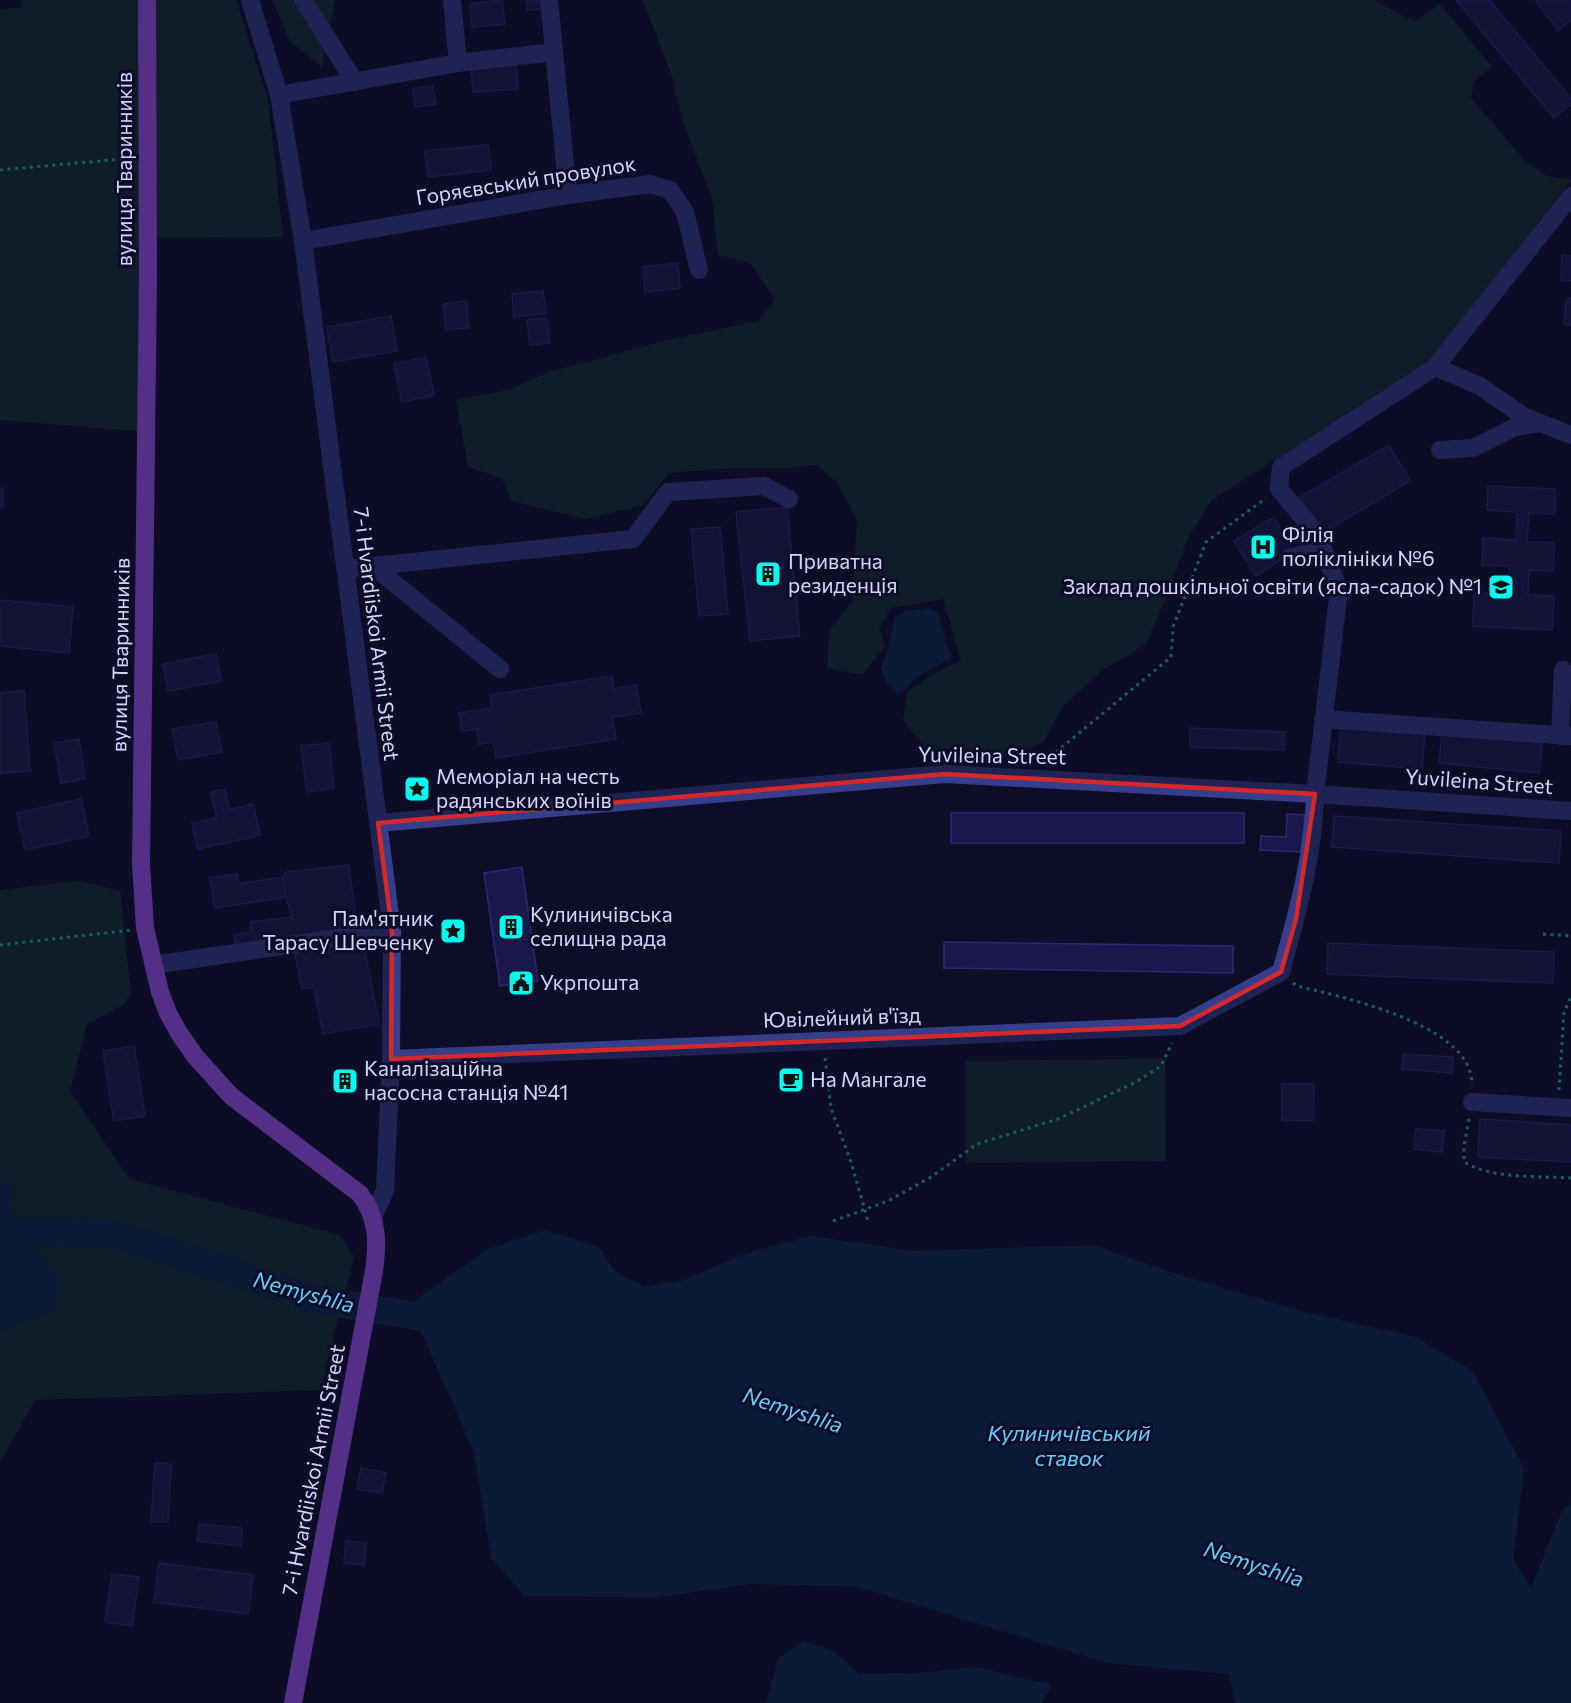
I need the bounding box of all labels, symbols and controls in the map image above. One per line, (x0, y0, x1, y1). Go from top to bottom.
street label: вулиця Тваринників (111, 72, 136, 266)
street label: Горяєвський провулок (414, 150, 637, 209)
street label: 7-i Hvardiiskoi Armii Street (350, 506, 405, 762)
place label: Філія поліклініки №6 (1282, 521, 1435, 570)
hospital icon: Філія поліклініки №6 (1248, 532, 1278, 562)
place label: Приватна резиденція (788, 548, 898, 597)
street label: вулиця Тваринників (105, 558, 134, 752)
building icon: Приватна резиденція (753, 559, 783, 589)
school or university icon: Заклад дошкільної освіти (ясла-садок) №1 (1486, 572, 1516, 602)
place label: Заклад дошкільної освіти (ясла-садок) №1 (1063, 573, 1482, 598)
street label: Yuvileina Street (918, 741, 1066, 768)
place label: Меморіал на честь радянських воїнів (436, 763, 620, 812)
street label: Yuvileina Street (1404, 763, 1554, 798)
place icon: Меморіал на честь радянських воїнів (402, 774, 432, 804)
place label: Кулиничівська селищна рада (530, 901, 673, 950)
place label: Пам'ятник Тарасу Шевченку (263, 905, 434, 954)
building icon: Кулиничівська селищна рада (496, 912, 526, 942)
place icon: Пам'ятник Тарасу Шевченку (438, 916, 468, 946)
public building icon: Укрпошта (506, 968, 536, 998)
place label: Укрпошта (540, 969, 639, 994)
street label: Ювілейний в'їзд (763, 1001, 921, 1032)
place label: Каналізаційна насосна станція №41 (364, 1055, 568, 1104)
cafe icon: На Мангале (776, 1065, 806, 1095)
building icon: Каналізаційна насосна станція №41 (330, 1066, 360, 1096)
place label: На Мангале (810, 1066, 927, 1091)
water label: Nemyshlia (251, 1265, 358, 1318)
street label: 7-i Hvardiiskoi Armii Street (276, 1342, 349, 1597)
water label: Nemyshlia (740, 1381, 847, 1438)
water label: Кулиничівський ставок (987, 1419, 1151, 1471)
water label: Nemyshlia (1201, 1535, 1308, 1592)

